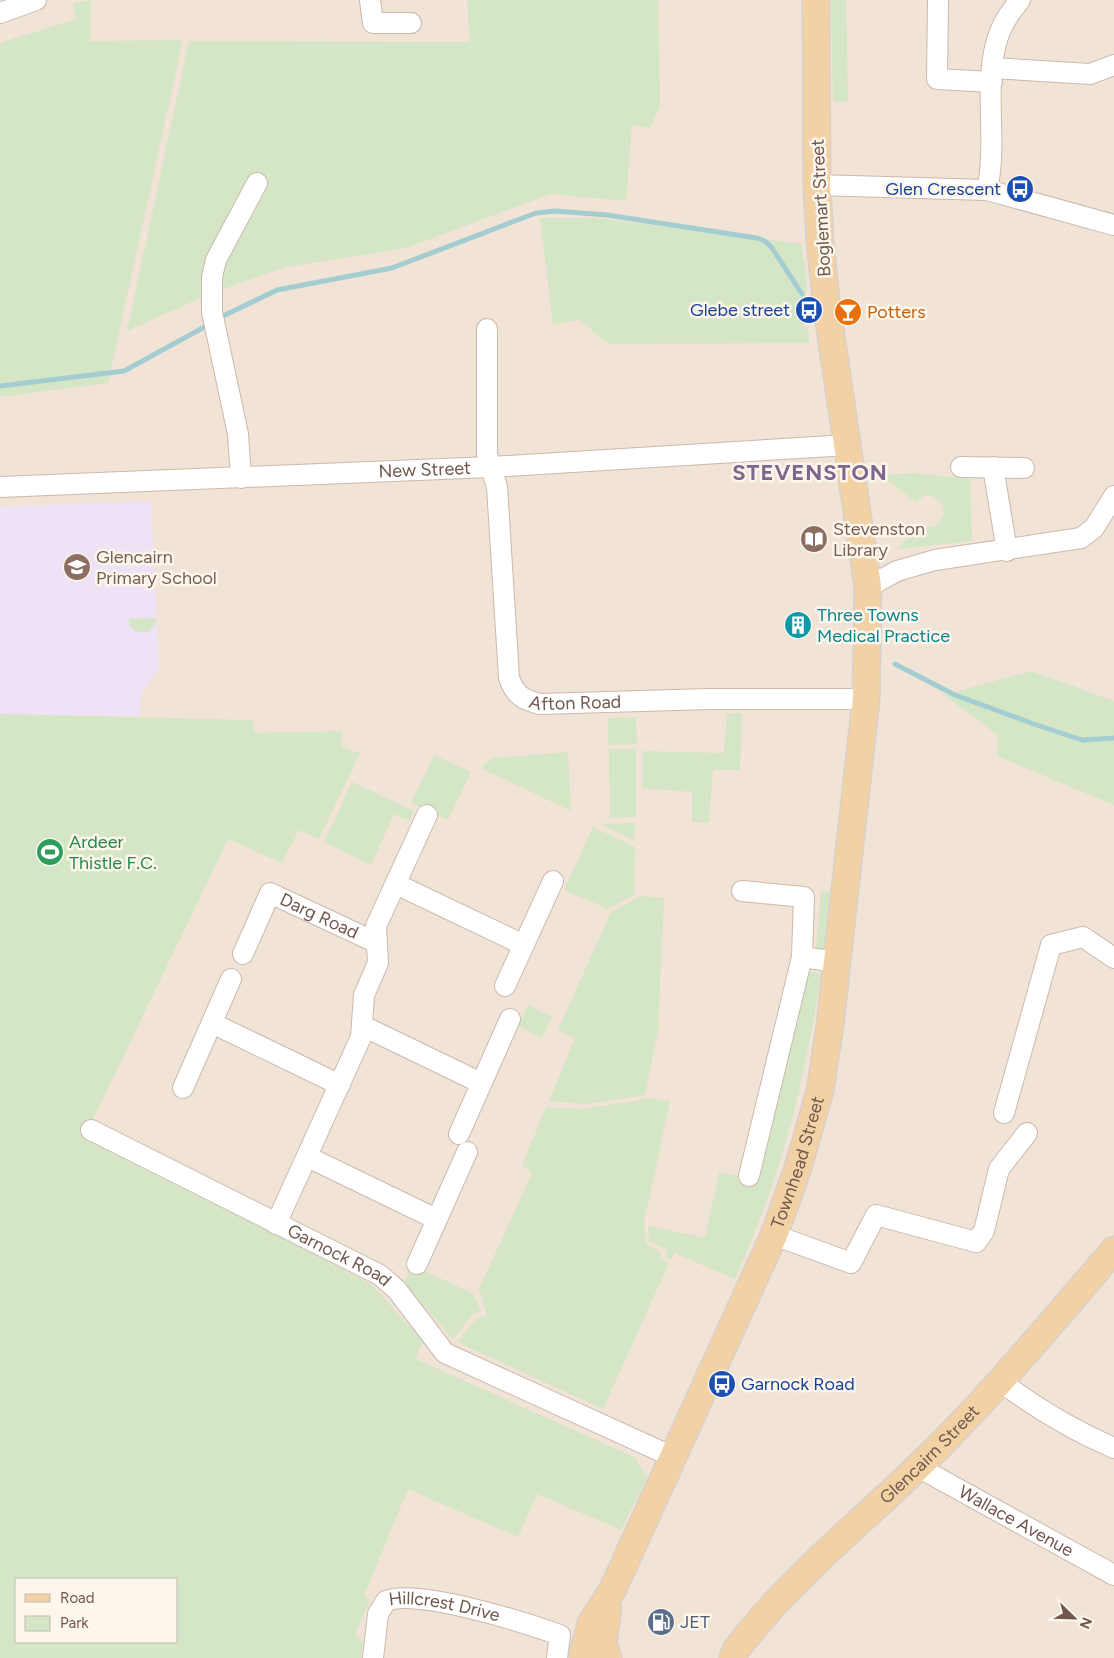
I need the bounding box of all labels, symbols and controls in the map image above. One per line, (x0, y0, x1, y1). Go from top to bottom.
street label: Boglemart Street (806, 138, 836, 277)
bus stop icon: Glen Crescent (1005, 174, 1035, 204)
place label: Glen Crescent (885, 178, 1001, 200)
bus stop icon: Glebe street (794, 295, 824, 325)
bar icon: Potters (833, 297, 863, 327)
place label: Glebe street (690, 299, 790, 321)
place label: Potters (867, 301, 926, 323)
street label: New Street (378, 457, 472, 483)
district label: STEVENSTON (732, 459, 888, 486)
place label: Stevenston Library (833, 518, 925, 561)
library icon: Stevenston Library (799, 524, 829, 554)
place label: Glencairn Primary School (96, 546, 217, 589)
school or university icon: Glencairn Primary School (62, 552, 92, 582)
place label: Three Towns Medical Practice (817, 604, 950, 647)
building icon: Three Towns Medical Practice (783, 610, 813, 640)
street label: Afton Road (527, 691, 622, 715)
place label: Ardeer Thistle F.C. (69, 831, 157, 874)
sports icon: Ardeer Thistle F.C. (35, 837, 65, 867)
street label: Darg Road (276, 888, 362, 944)
street label: Townhead Street (766, 1094, 829, 1232)
street label: Garnock Road (284, 1219, 396, 1291)
bus stop icon: Garnock Road (707, 1369, 737, 1399)
place label: Garnock Road (741, 1373, 855, 1395)
street label: Glencairn Street (875, 1400, 984, 1509)
street label: Wallace Avenue (955, 1481, 1078, 1562)
legend (15, 1578, 178, 1643)
street label: Hillcrest Drive (387, 1587, 503, 1627)
text: Road (60, 1589, 95, 1607)
north arrow (1049, 1593, 1099, 1643)
fuel station icon: JET (646, 1607, 676, 1637)
place label: JET (680, 1611, 710, 1633)
text: Park (60, 1614, 89, 1632)
text: N (1076, 1615, 1095, 1631)

